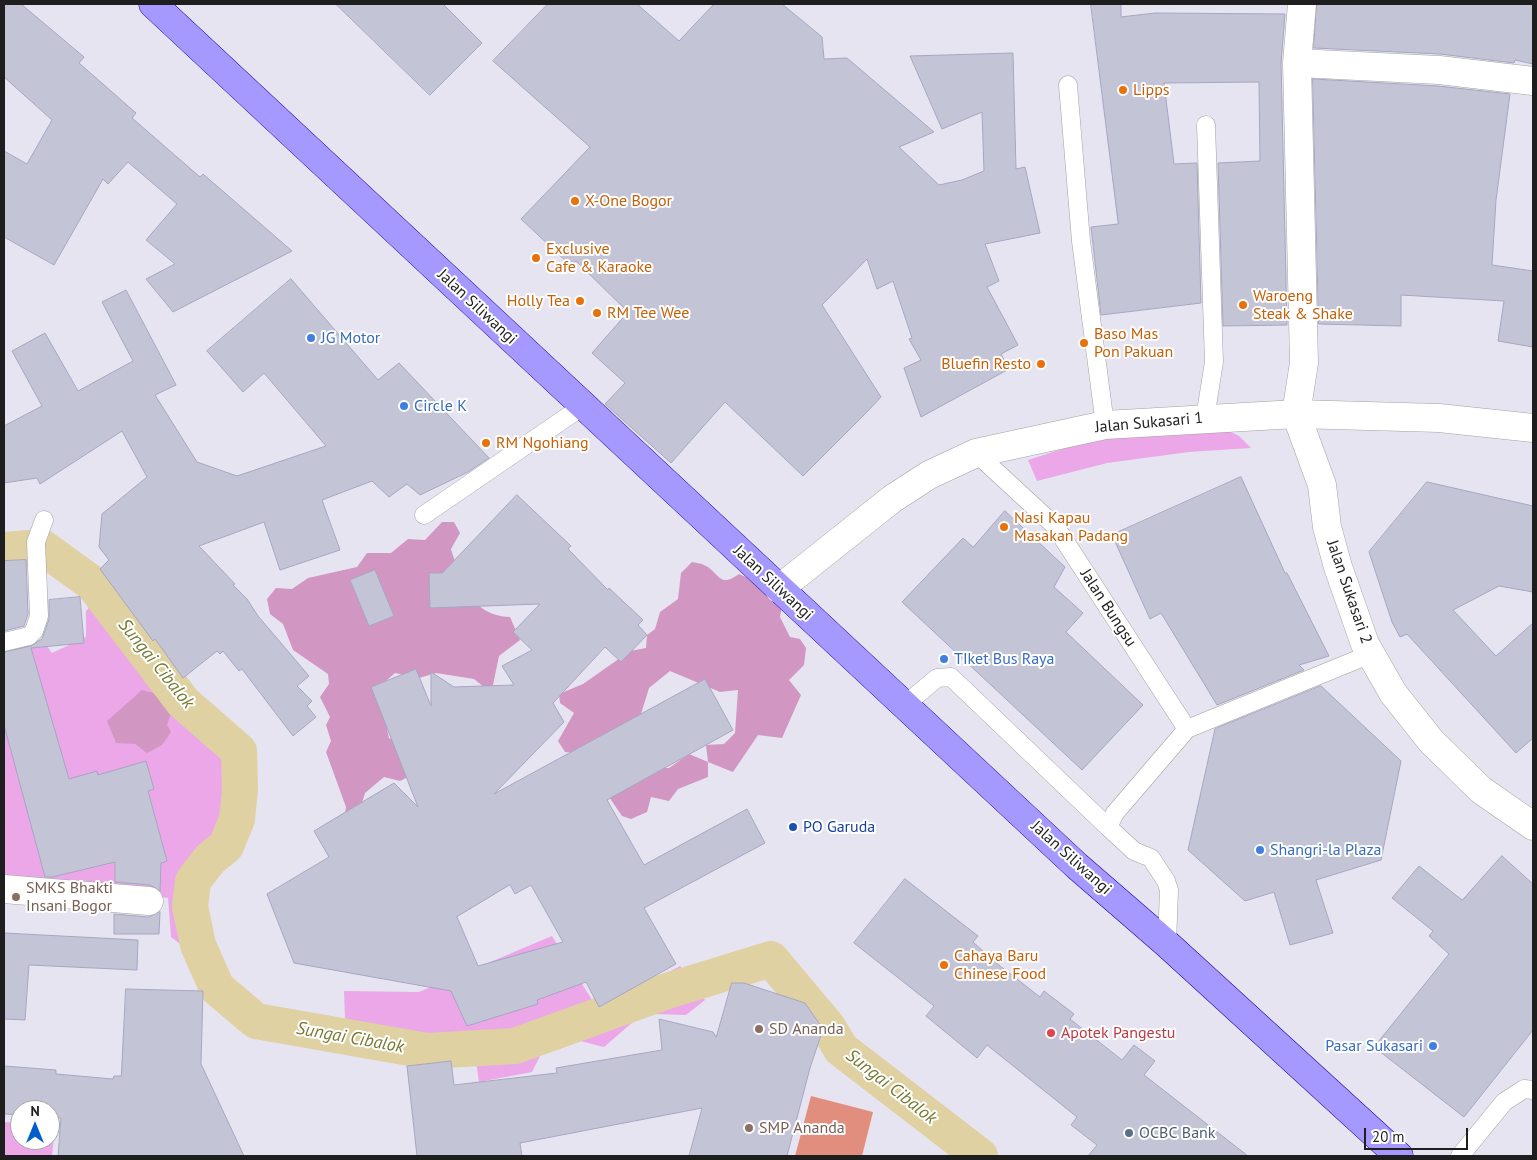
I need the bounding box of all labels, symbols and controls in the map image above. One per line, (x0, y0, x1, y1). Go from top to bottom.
place label: Lipps (1133, 80, 1170, 100)
marker: Lipps (1117, 84, 1129, 96)
place label: X-One Bogor (585, 191, 672, 211)
marker: X-One Bogor (569, 195, 581, 207)
place label: Exclusive Cafe & Karaoke (546, 239, 652, 277)
marker: Exclusive Cafe & Karaoke (530, 252, 542, 264)
street label: Jalan Siliwangi (433, 265, 521, 349)
place label: Waroeng Steak & Shake (1253, 286, 1353, 324)
place label: Holly Tea (507, 291, 570, 311)
marker: Holly Tea (574, 295, 586, 307)
marker: Waroeng Steak & Shake (1237, 299, 1249, 311)
place label: RM Tee Wee (607, 303, 689, 323)
marker: RM Tee Wee (591, 307, 603, 319)
place label: Baso Mas Pon Pakuan (1094, 324, 1173, 362)
place label: JG Motor (321, 328, 380, 348)
marker: JG Motor (305, 332, 317, 344)
marker: Baso Mas Pon Pakuan (1078, 337, 1090, 349)
place label: Bluefin Resto (941, 354, 1031, 374)
marker: Bluefin Resto (1035, 358, 1047, 370)
place label: Circle K (414, 396, 467, 416)
marker: Circle K (398, 400, 410, 412)
street label: Jalan Sukasari 1 (1094, 409, 1204, 437)
place label: RM Ngohiang (496, 433, 589, 453)
marker: RM Ngohiang (480, 437, 492, 449)
place label: Nasi Kapau Masakan Padang (1014, 508, 1128, 546)
marker: Nasi Kapau Masakan Padang (998, 521, 1010, 533)
street label: Jalan Sukasari 2 (1322, 538, 1376, 646)
street label: Jalan Siliwangi (729, 541, 817, 625)
street label: Jalan Bungsu (1076, 565, 1140, 651)
water label: Sungai Cibalok (113, 615, 199, 713)
place label: TIket Bus Raya (954, 649, 1054, 669)
marker: TIket Bus Raya (938, 653, 950, 665)
place label: PO Garuda (803, 817, 875, 837)
street label: Jalan Siliwangi (1027, 817, 1115, 899)
marker: PO Garuda (787, 821, 799, 833)
place label: Shangri-la Plaza (1270, 840, 1382, 860)
marker: Shangri-la Plaza (1254, 844, 1266, 856)
place label: SMKS Bhakti Insani Bogor (26, 878, 113, 916)
marker: SMKS Bhakti Insani Bogor (10, 891, 22, 903)
place label: Cahaya Baru Chinese Food (954, 946, 1046, 984)
marker: Cahaya Baru Chinese Food (938, 959, 950, 971)
water label: Sungai Cibalok (294, 1018, 406, 1058)
place label: SD Ananda (769, 1019, 844, 1039)
marker: SD Ananda (753, 1023, 765, 1035)
place label: Apotek Pangestu (1061, 1023, 1175, 1043)
marker: Apotek Pangestu (1045, 1027, 1057, 1039)
place label: Pasar Sukasari (1325, 1036, 1423, 1056)
marker: Pasar Sukasari (1427, 1040, 1439, 1052)
water label: Sungai Cibalok (841, 1045, 941, 1129)
north arrow (10, 1100, 60, 1150)
text: N (30, 1102, 40, 1120)
place label: SMP Ananda (759, 1118, 845, 1138)
scale bar (1367, 1118, 1471, 1150)
marker: SMP Ananda (743, 1122, 755, 1134)
place label: OCBC Bank (1139, 1123, 1216, 1143)
marker: OCBC Bank (1123, 1127, 1135, 1139)
text: 20 m (1372, 1127, 1405, 1146)

